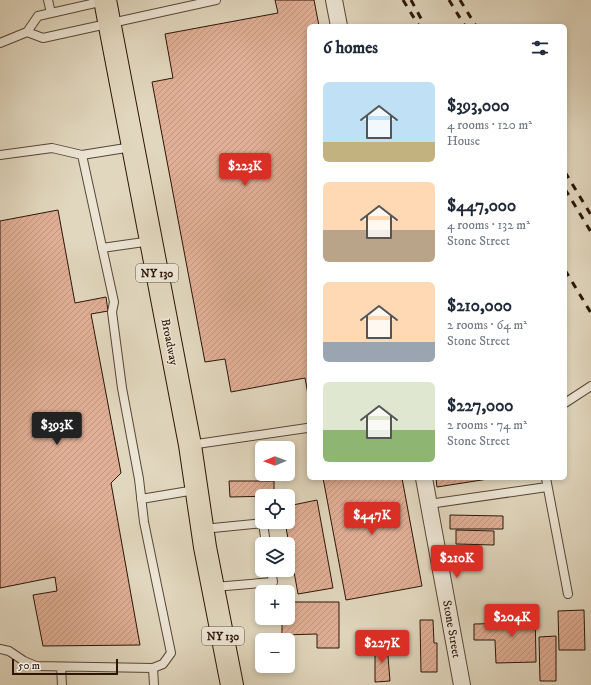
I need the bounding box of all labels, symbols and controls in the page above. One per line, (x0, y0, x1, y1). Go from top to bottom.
text: 6 homes (323, 37, 378, 59)
icon: filters (529, 37, 551, 59)
text: $393,000 (447, 95, 509, 117)
icon: home (355, 98, 403, 146)
text: 4 rooms · 120 m² (447, 117, 532, 133)
text: House (447, 133, 480, 149)
pin: $223K (217, 153, 273, 187)
text: $223K (228, 158, 262, 174)
text: $447,000 (447, 195, 516, 217)
icon: home (355, 198, 403, 246)
text: 4 rooms · 132 m² (447, 217, 530, 233)
text: Stone Street (447, 233, 510, 249)
road number: NY 130 (136, 264, 178, 282)
text: $210,000 (447, 295, 512, 317)
icon: home (355, 298, 403, 346)
street label: Broadway (158, 317, 181, 367)
text: 2 rooms · 64 m² (447, 317, 527, 333)
text: Stone Street (447, 333, 510, 349)
text: $227,000 (447, 395, 513, 417)
icon: home (355, 398, 403, 446)
pin: $393K (29, 412, 85, 446)
text: $393K (41, 417, 73, 433)
text: 2 rooms · 74 m² (447, 417, 527, 433)
text: Stone Street (447, 433, 510, 449)
north arrow (255, 441, 295, 481)
map controls (255, 441, 295, 673)
button: locate (255, 489, 295, 529)
pin: $447K (344, 502, 400, 536)
text: $447K (353, 507, 391, 523)
button: layers (255, 537, 295, 577)
pin: $210K (429, 545, 485, 579)
text: $210K (440, 550, 474, 566)
button: + (255, 585, 295, 625)
street label: Stone Street (439, 599, 464, 659)
pin: $204K (484, 604, 540, 638)
text: $204K (493, 609, 531, 625)
road number: NY 130 (202, 627, 244, 645)
pin: $227K (354, 630, 410, 664)
button: − (255, 633, 295, 673)
text: $227K (364, 635, 400, 651)
scale bar (12, 657, 118, 676)
text: 50 m (18, 659, 40, 673)

